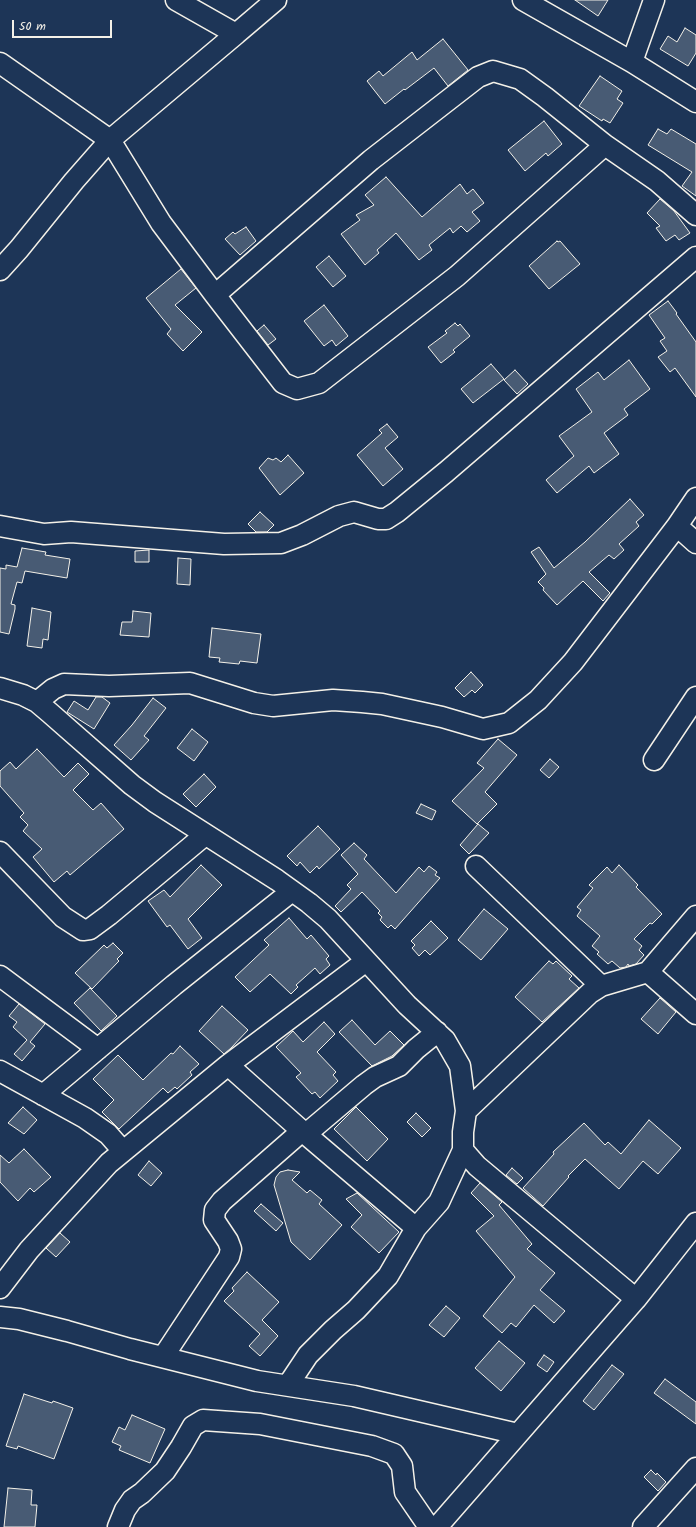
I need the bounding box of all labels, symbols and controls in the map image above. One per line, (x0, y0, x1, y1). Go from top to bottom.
scale bar (14, 12, 114, 38)
text: 50 m (19, 17, 46, 36)

